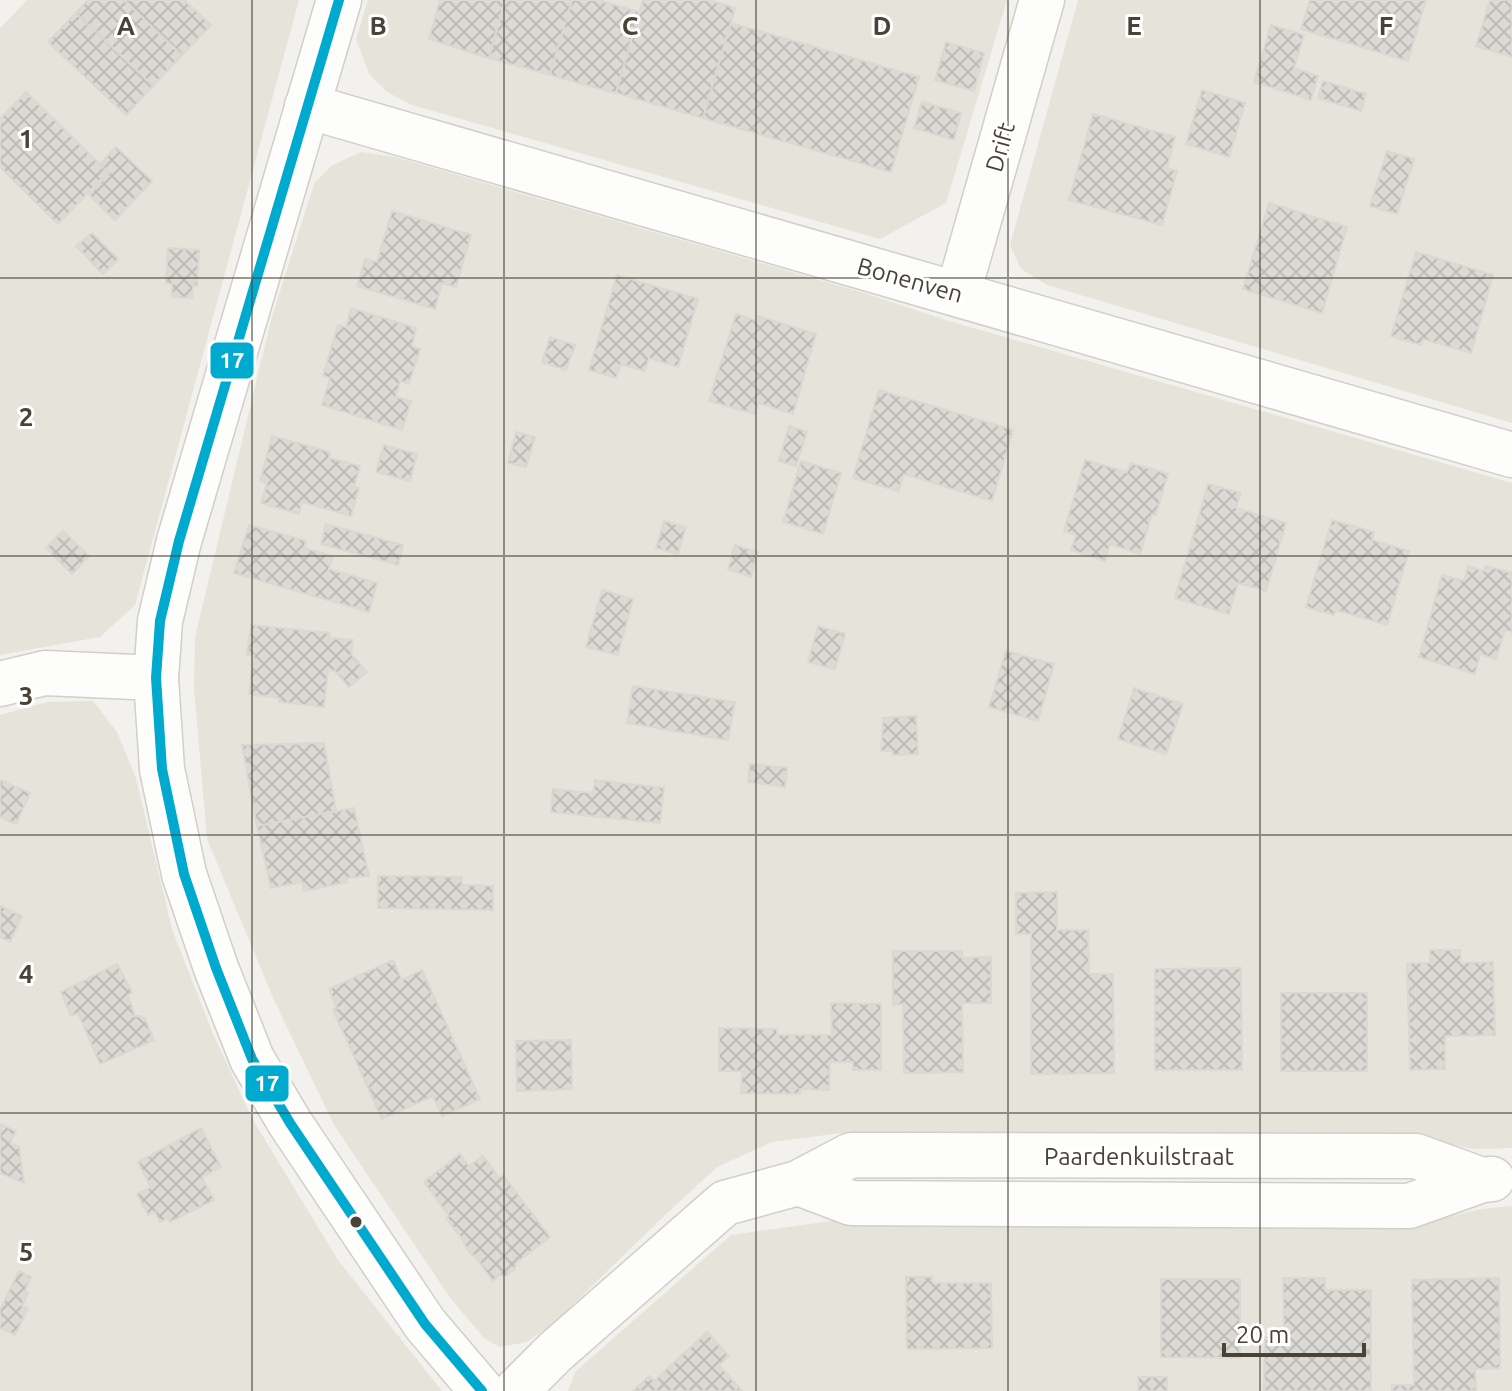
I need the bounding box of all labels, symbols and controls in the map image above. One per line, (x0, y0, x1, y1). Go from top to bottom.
text: A (117, 11, 136, 40)
text: B (369, 11, 387, 40)
text: C (622, 11, 639, 40)
text: D (873, 11, 891, 40)
text: E (1126, 11, 1142, 40)
text: F (1379, 11, 1393, 40)
street label: Drift (980, 118, 1020, 175)
text: 1 (19, 124, 33, 153)
street label: Bonenven (854, 252, 966, 308)
line badge: 17 (209, 341, 255, 380)
text: 17 (220, 347, 244, 372)
text: 2 (19, 402, 33, 431)
text: 3 (19, 681, 33, 710)
text: 4 (19, 959, 33, 988)
line badge: 17 (244, 1064, 290, 1103)
text: 17 (255, 1070, 279, 1095)
street label: Paardenkuilstraat (1044, 1143, 1234, 1170)
unlabelled marker (348, 1214, 364, 1230)
text: 5 (19, 1237, 33, 1266)
scale bar (1224, 1307, 1364, 1357)
text: 20 m (1236, 1321, 1289, 1348)

